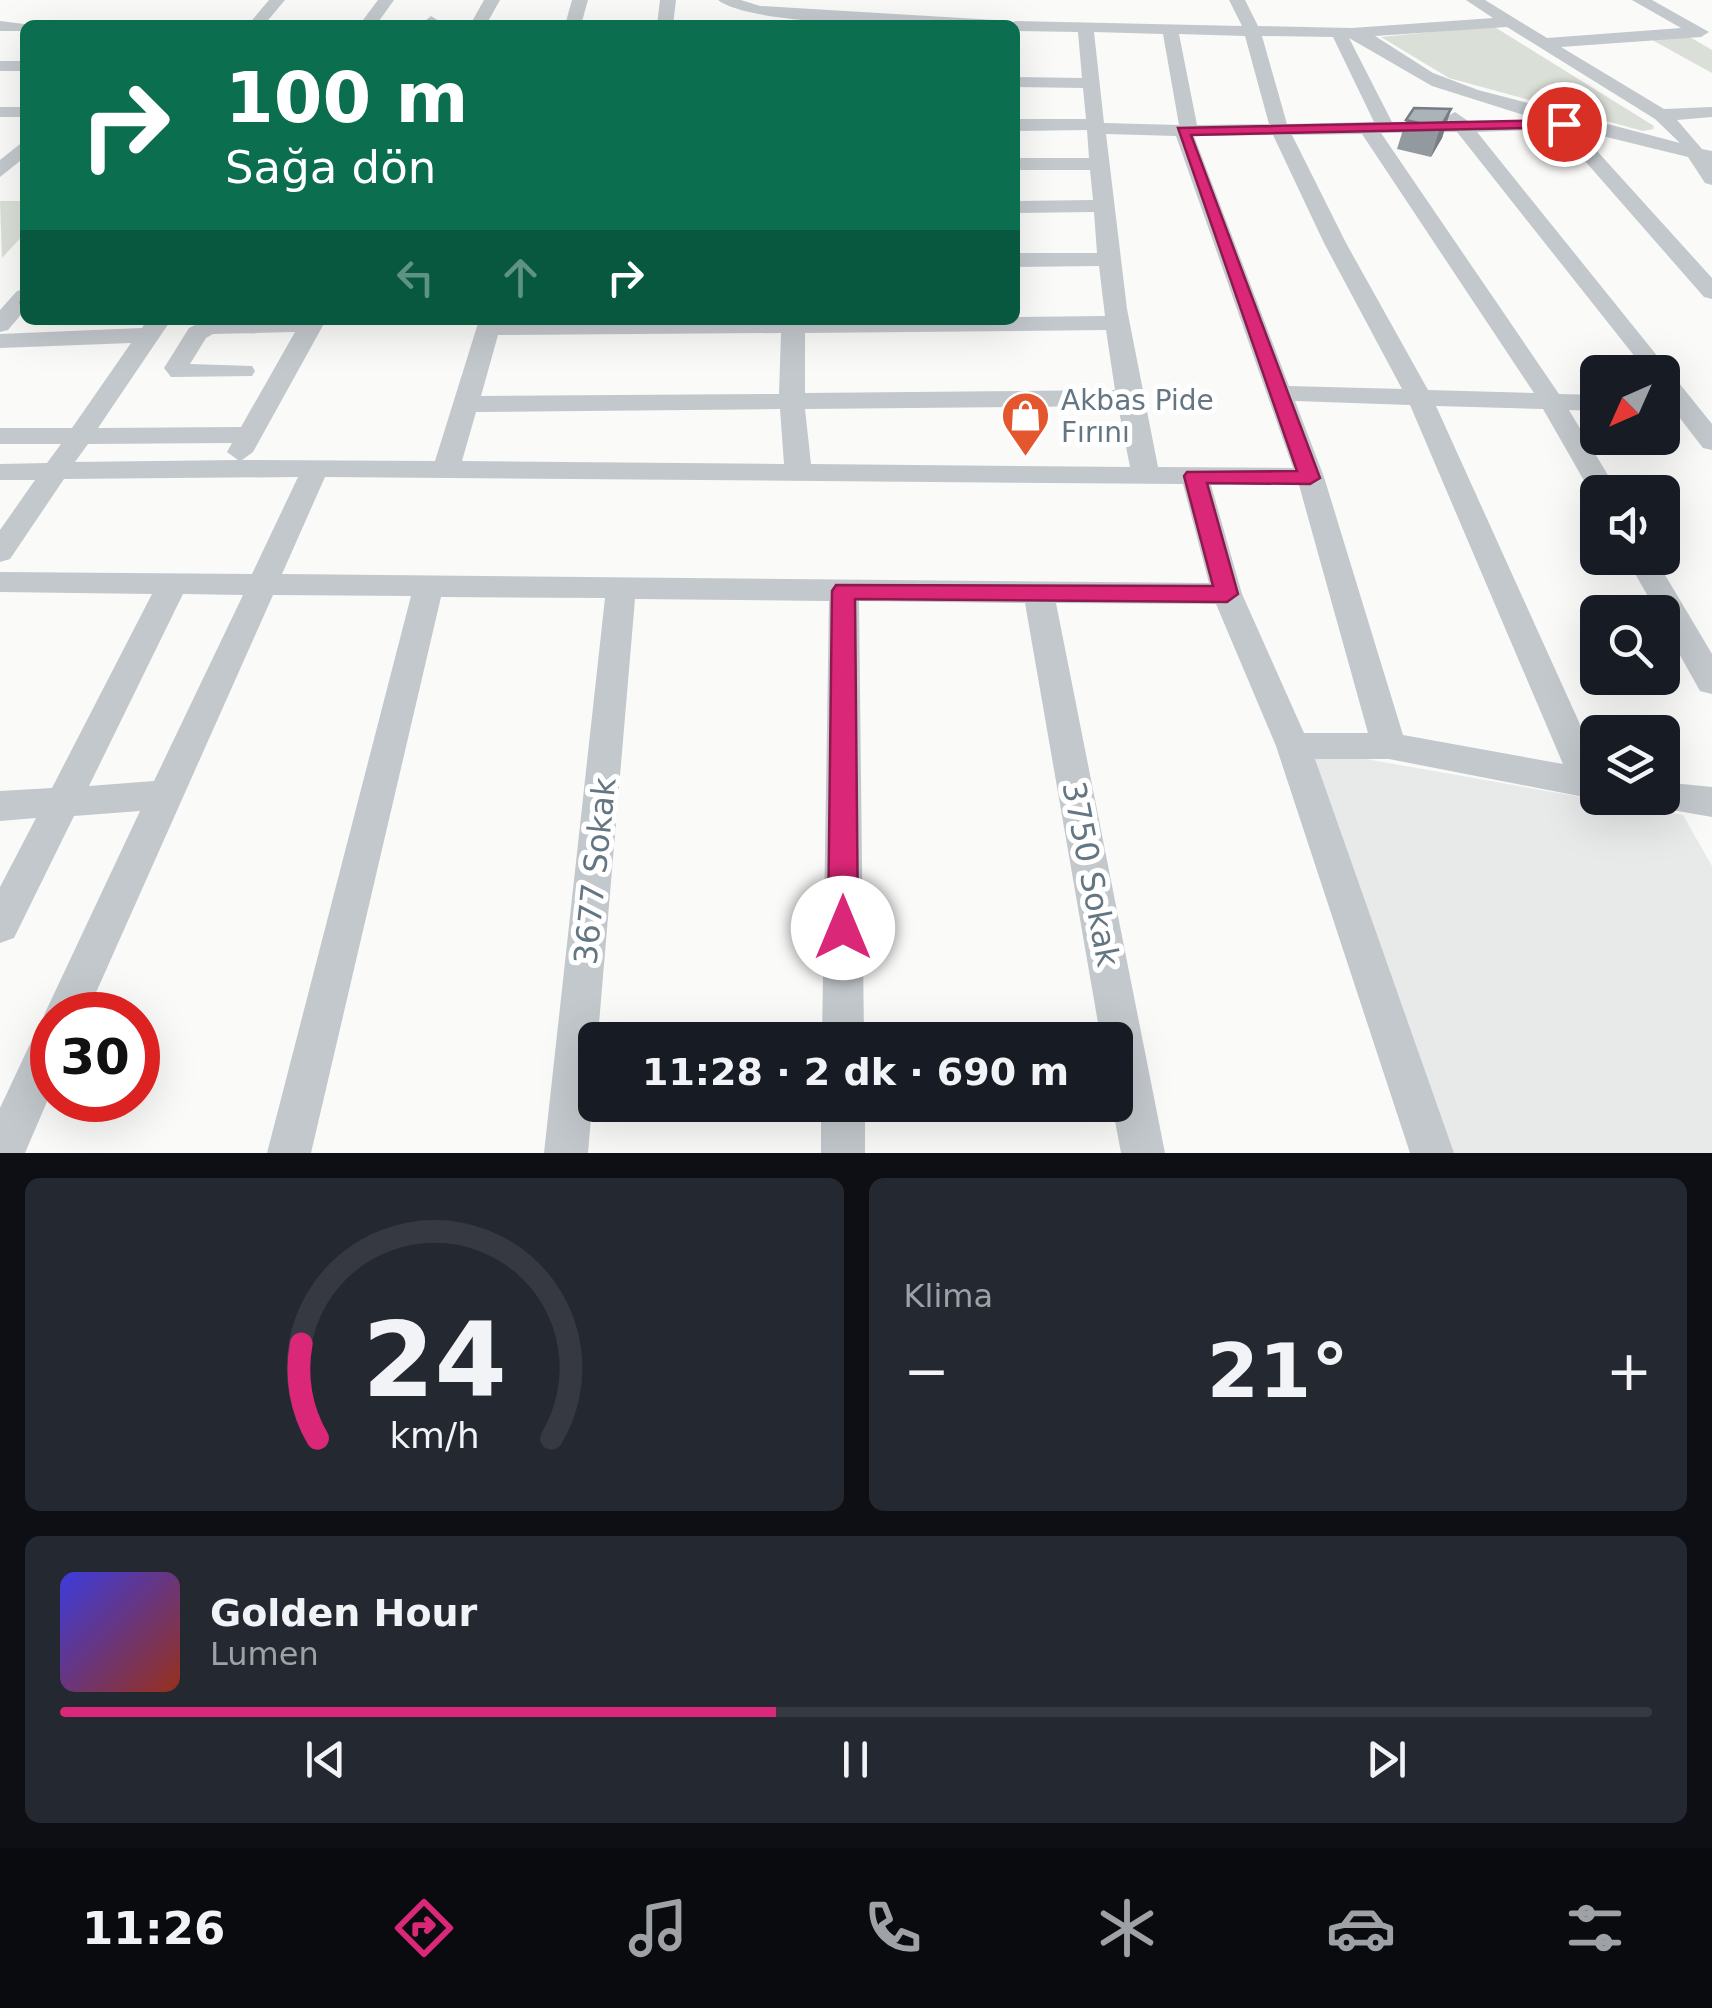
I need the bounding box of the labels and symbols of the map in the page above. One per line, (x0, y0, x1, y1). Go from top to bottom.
pin (1522, 82, 1607, 167)
north arrow (1580, 355, 1680, 455)
place label: Akbas Pide Fırını (1061, 384, 1214, 449)
shop icon: Akbas Pide Fırını (1000, 390, 1052, 458)
street label: 3677 Sokak (566, 775, 624, 966)
street label: 3750 Sokak (1054, 778, 1128, 970)
position arrow (791, 876, 895, 980)
speed limit sign: 30 (30, 992, 160, 1122)

